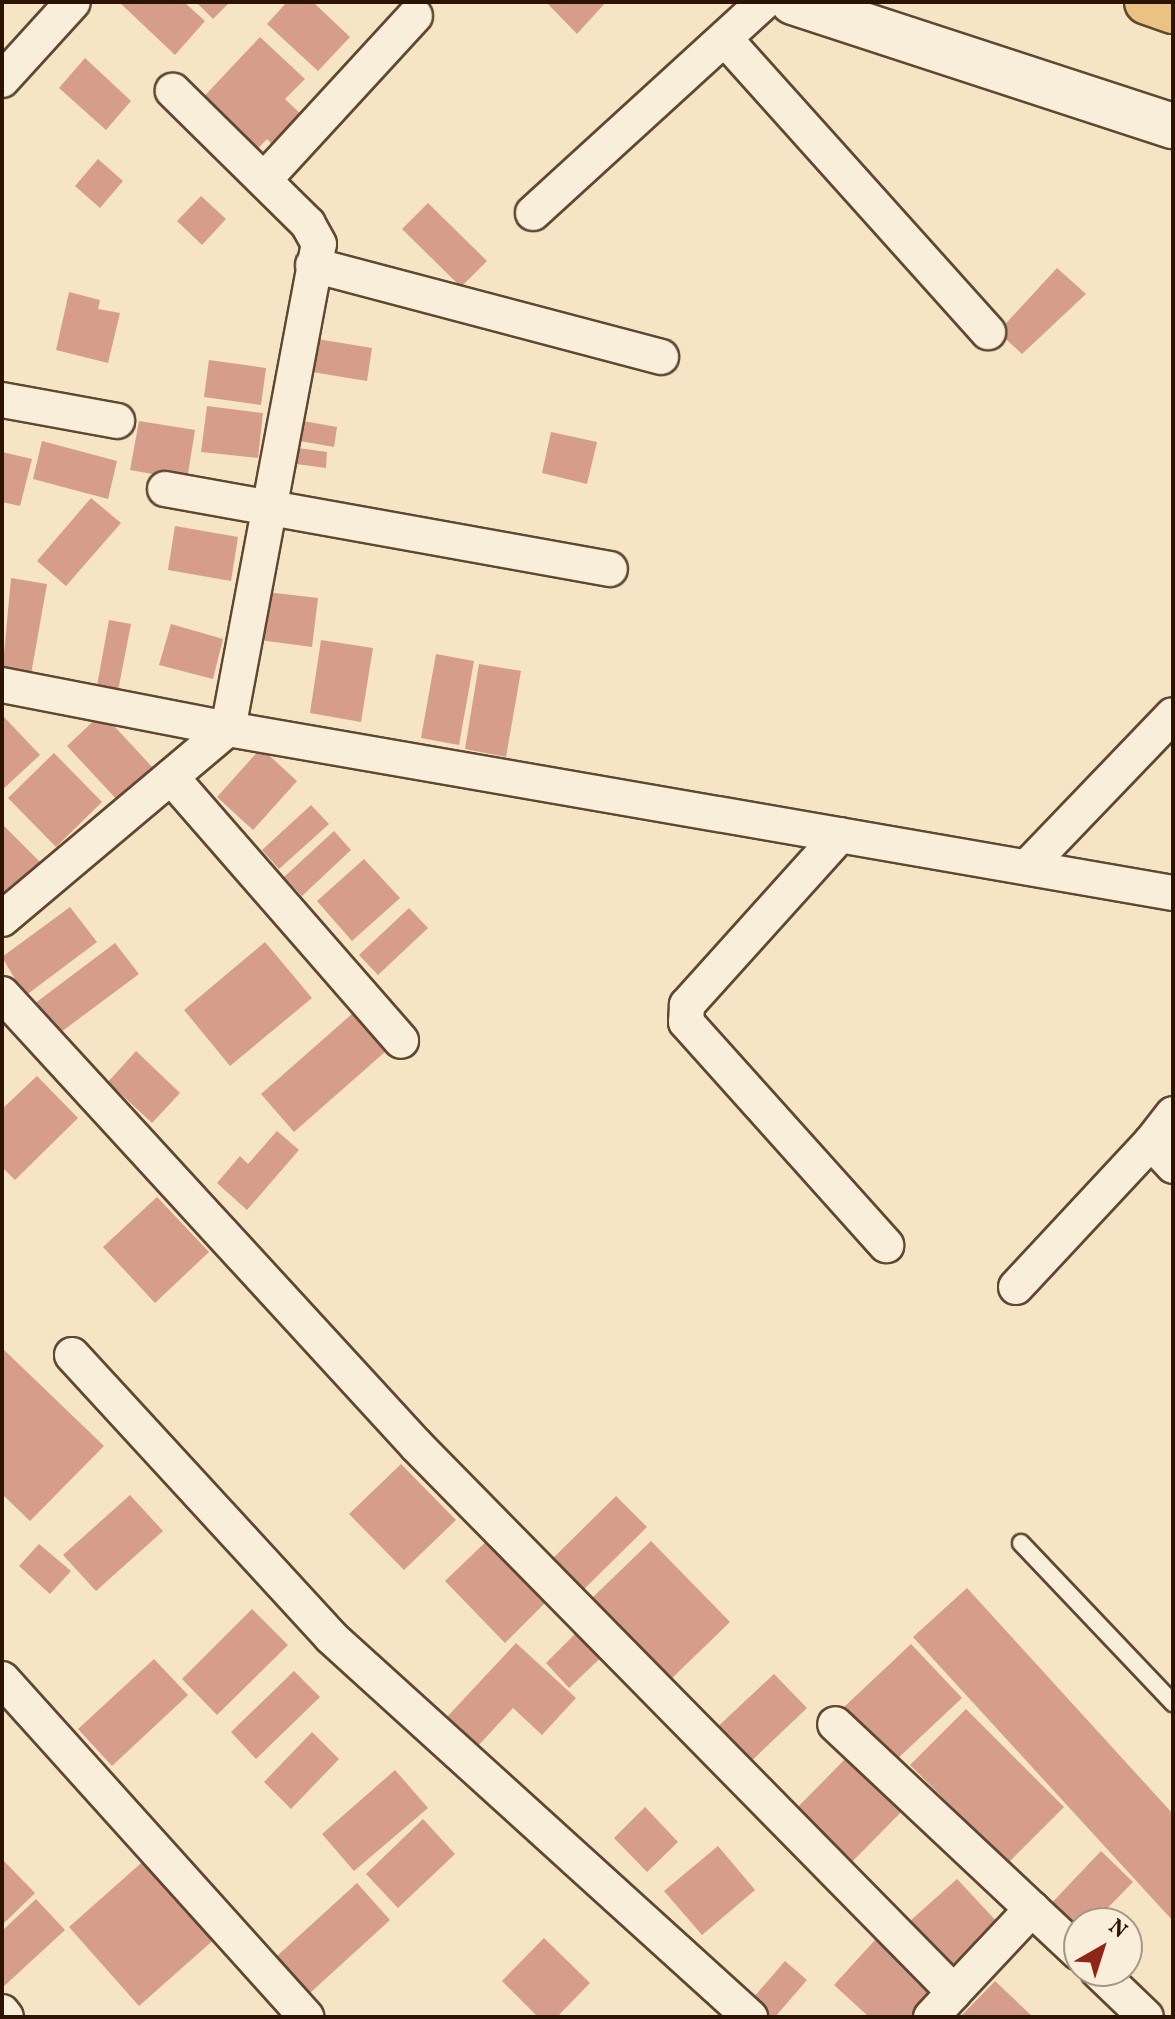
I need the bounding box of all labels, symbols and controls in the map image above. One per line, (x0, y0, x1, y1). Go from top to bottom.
north arrow (1063, 1907, 1143, 1987)
text: N (1101, 1912, 1133, 1947)

